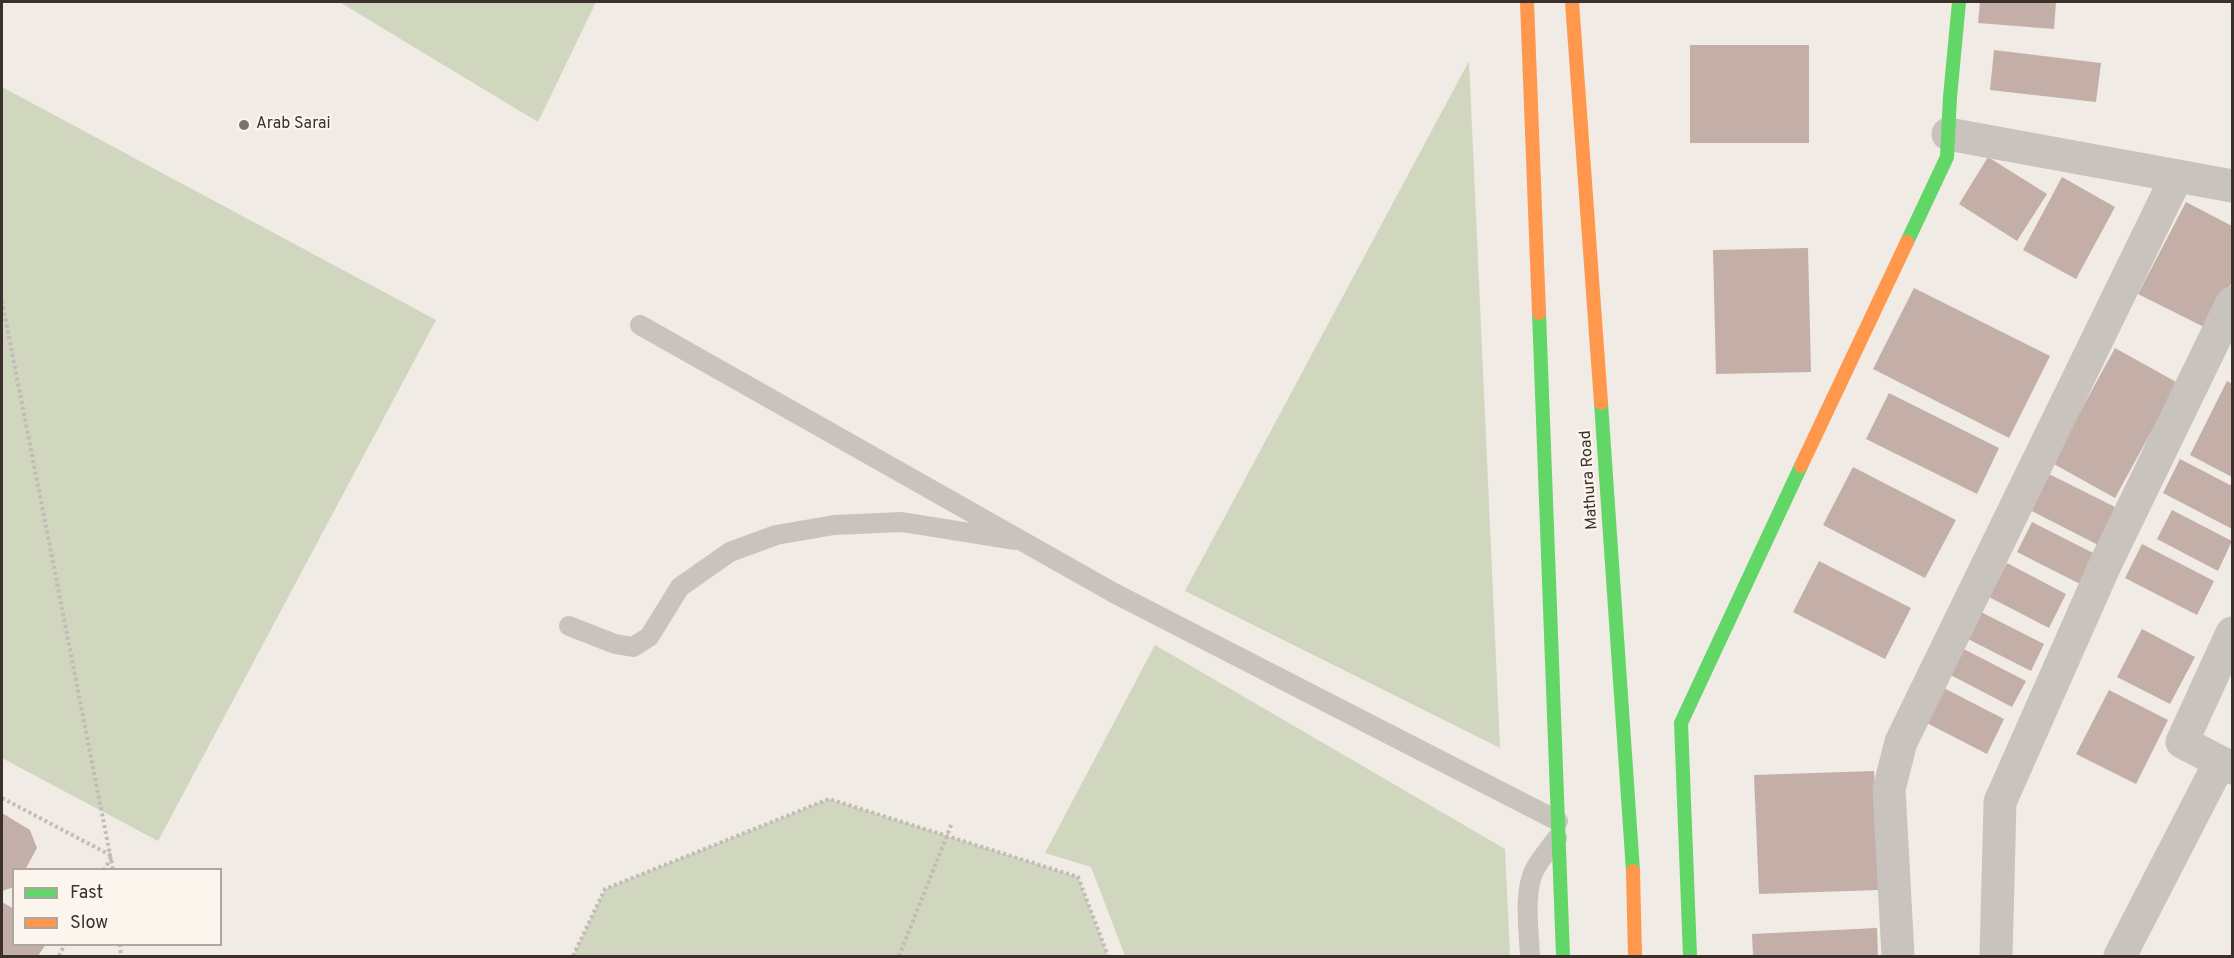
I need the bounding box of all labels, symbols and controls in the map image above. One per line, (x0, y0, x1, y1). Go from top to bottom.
place label: Arab Sarai (256, 115, 331, 135)
marker: Arab Sarai (237, 118, 251, 132)
street label: Mathura Road (1577, 430, 1603, 530)
legend (12, 868, 222, 946)
text: Fast (70, 882, 103, 905)
text: Slow (70, 912, 108, 935)

